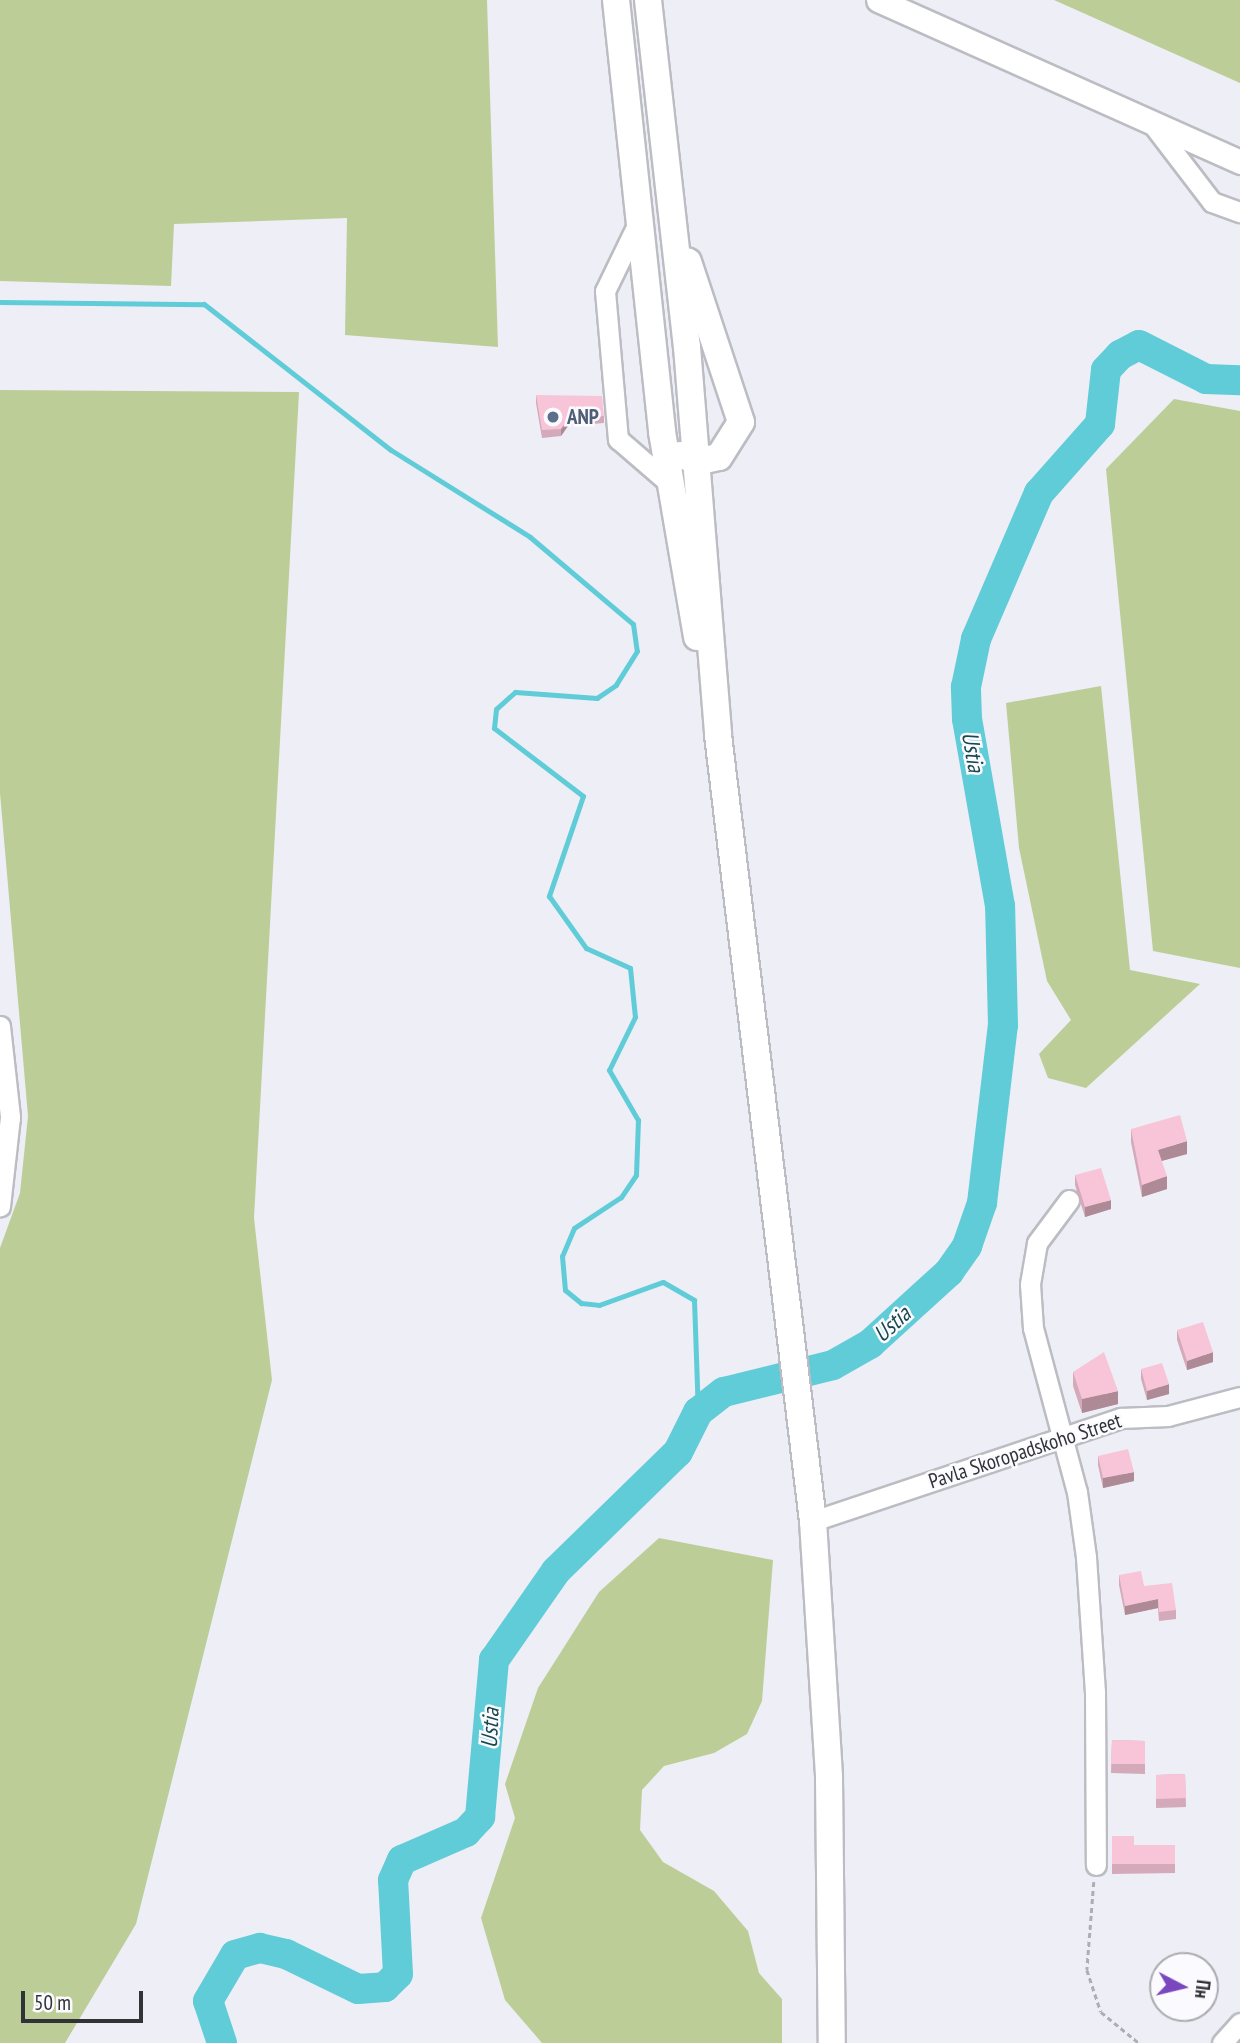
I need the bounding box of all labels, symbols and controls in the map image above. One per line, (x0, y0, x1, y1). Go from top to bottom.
place label: ANP (567, 404, 599, 430)
marker: ANP (545, 409, 561, 425)
water label: Ustia (956, 730, 990, 774)
water label: Ustia (868, 1300, 916, 1348)
street label: Pavla Skoropadskoho Street (926, 1408, 1124, 1494)
water label: Ustia (475, 1707, 505, 1749)
north arrow (1149, 1952, 1219, 2022)
scale bar (24, 1976, 147, 2020)
text: Пн (1190, 1979, 1216, 2000)
text: 50 m (34, 1989, 71, 2016)

